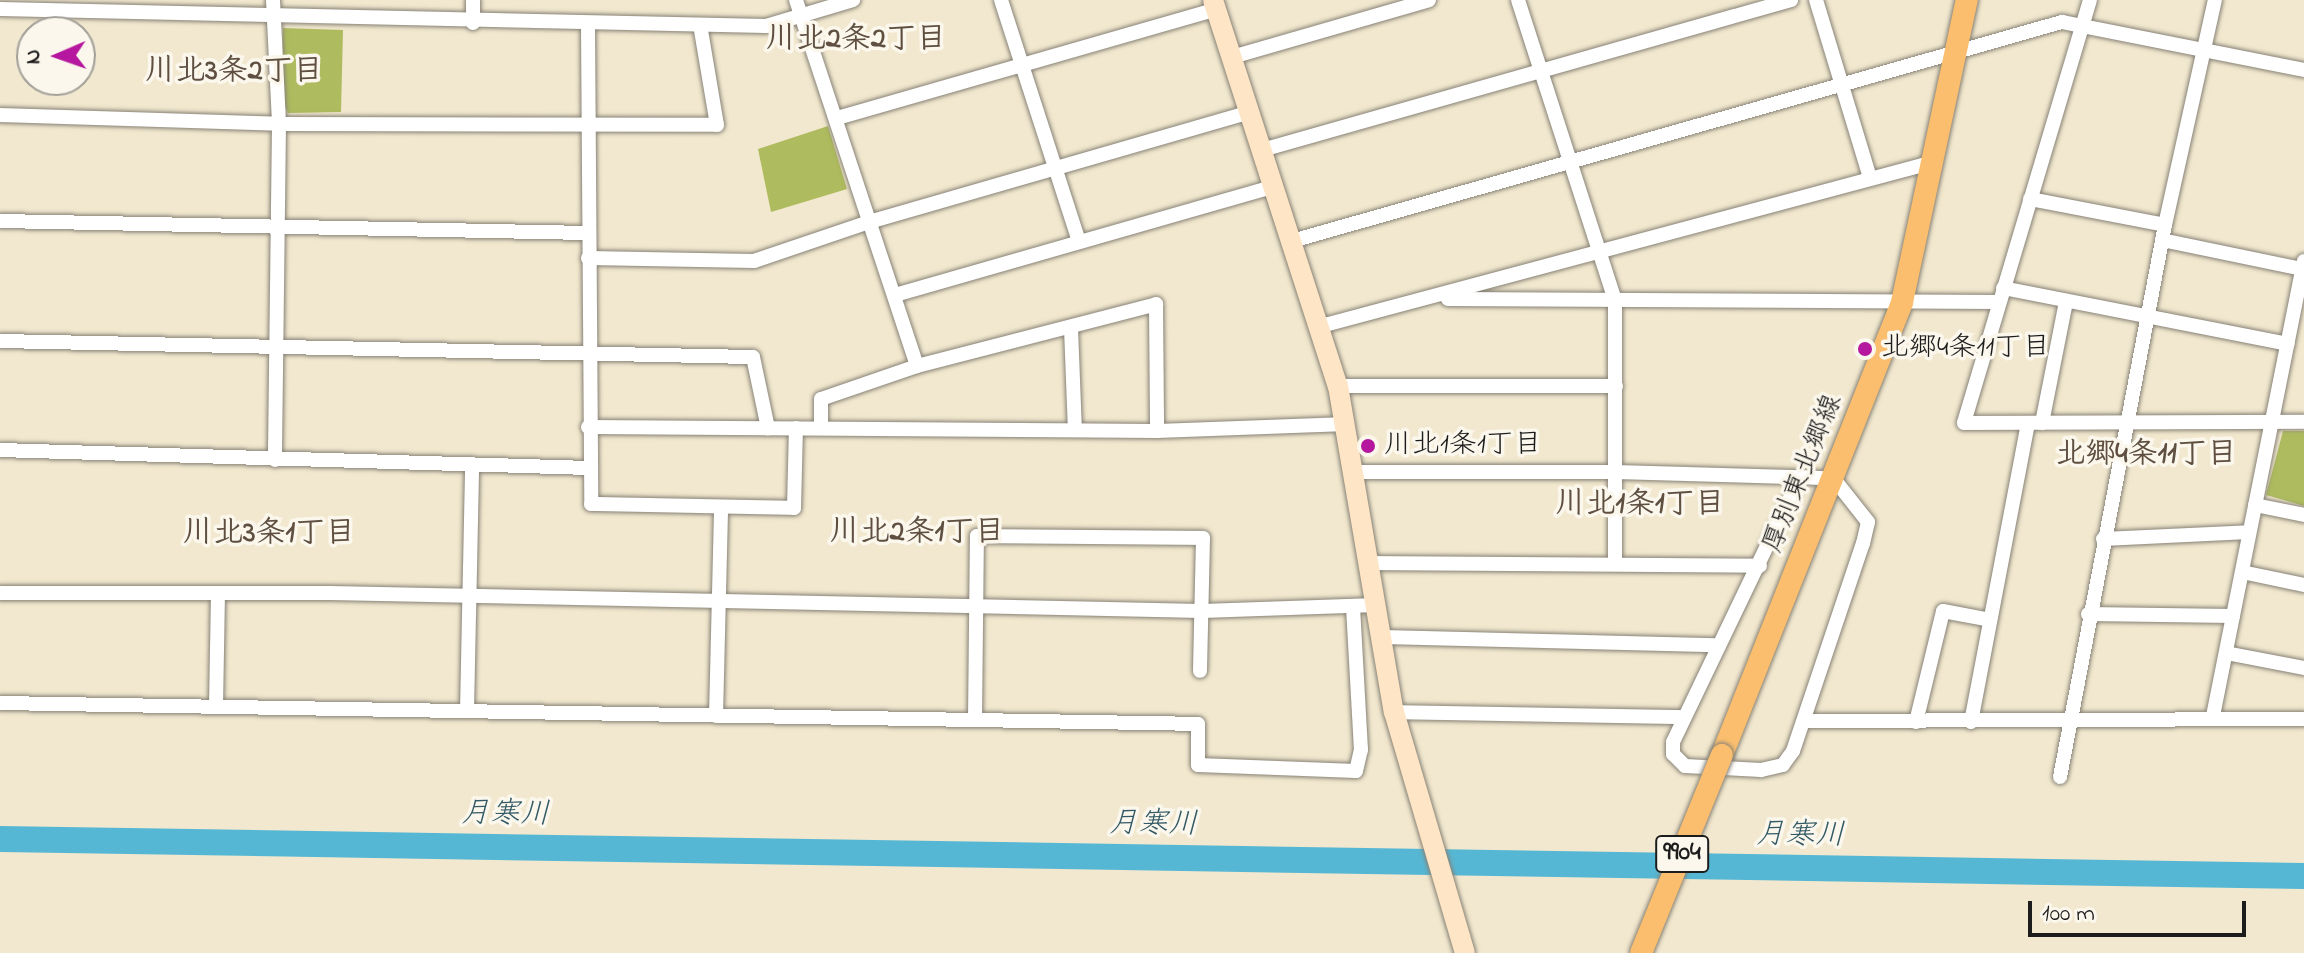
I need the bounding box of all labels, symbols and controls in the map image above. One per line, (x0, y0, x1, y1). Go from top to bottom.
north arrow (16, 16, 96, 96)
district label: 川北2条2丁目 (766, 22, 946, 58)
text: N (18, 49, 50, 65)
district label: 川北3条2丁目 (145, 54, 323, 90)
place label: 北郷4条11丁目 (1881, 332, 2050, 366)
marker: 北郷4条11丁目 (1856, 340, 1874, 358)
street label: 厚別東北郷線 (1757, 390, 1851, 558)
place label: 川北1条1丁目 (1384, 429, 1542, 463)
marker: 川北1条1丁目 (1359, 437, 1377, 455)
district label: 北郷4条11丁目 (2055, 437, 2237, 473)
district label: 川北1条1丁目 (1555, 487, 1725, 523)
district label: 川北2条1丁目 (830, 515, 1004, 551)
district label: 川北3条1丁目 (183, 516, 355, 552)
water label: 月寒川 (460, 796, 550, 834)
water label: 月寒川 (1108, 806, 1198, 844)
water label: 月寒川 (1755, 817, 1845, 855)
road number: 9904 (1654, 832, 1710, 876)
scale bar (2032, 885, 2250, 935)
text: 100 m (2042, 897, 2095, 932)

